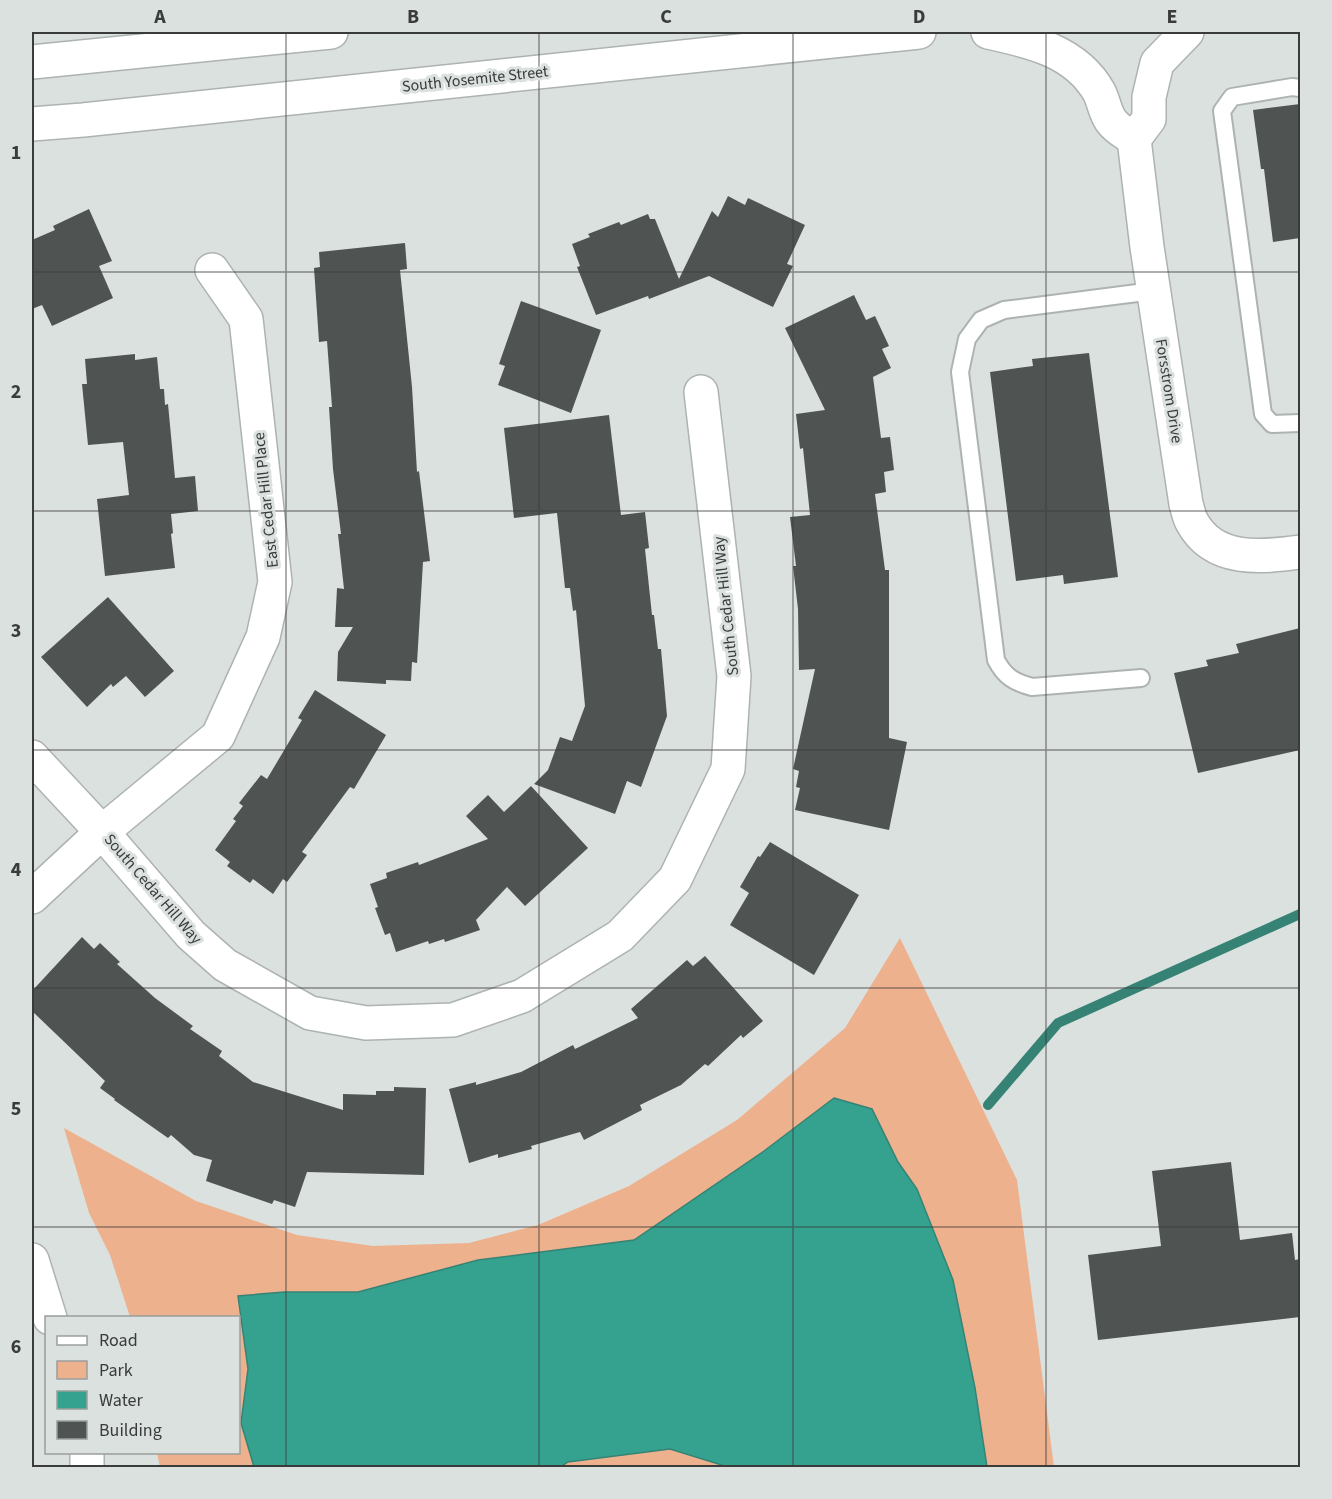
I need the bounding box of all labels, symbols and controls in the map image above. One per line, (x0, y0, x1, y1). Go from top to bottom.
text: A (153, 3, 166, 31)
text: B (407, 3, 419, 31)
text: C (660, 3, 672, 31)
text: D (913, 3, 925, 31)
text: E (1167, 3, 1177, 31)
street label: South Yosemite Street (401, 60, 550, 98)
text: 1 (11, 139, 21, 167)
street label: Forsstrom Drive (1150, 337, 1188, 445)
text: 2 (11, 378, 21, 406)
street label: East Cedar Hill Place (248, 431, 284, 569)
street label: South Cedar Hill Way (708, 535, 744, 677)
text: 3 (11, 617, 21, 645)
street label: South Cedar Hill Way (99, 829, 207, 949)
text: 4 (11, 856, 22, 884)
text: 5 (11, 1095, 21, 1123)
legend (45, 1316, 240, 1454)
text: Road (99, 1328, 138, 1353)
text: 6 (11, 1333, 21, 1361)
text: Park (99, 1358, 133, 1383)
text: Water (99, 1388, 143, 1413)
text: Building (99, 1418, 162, 1443)

